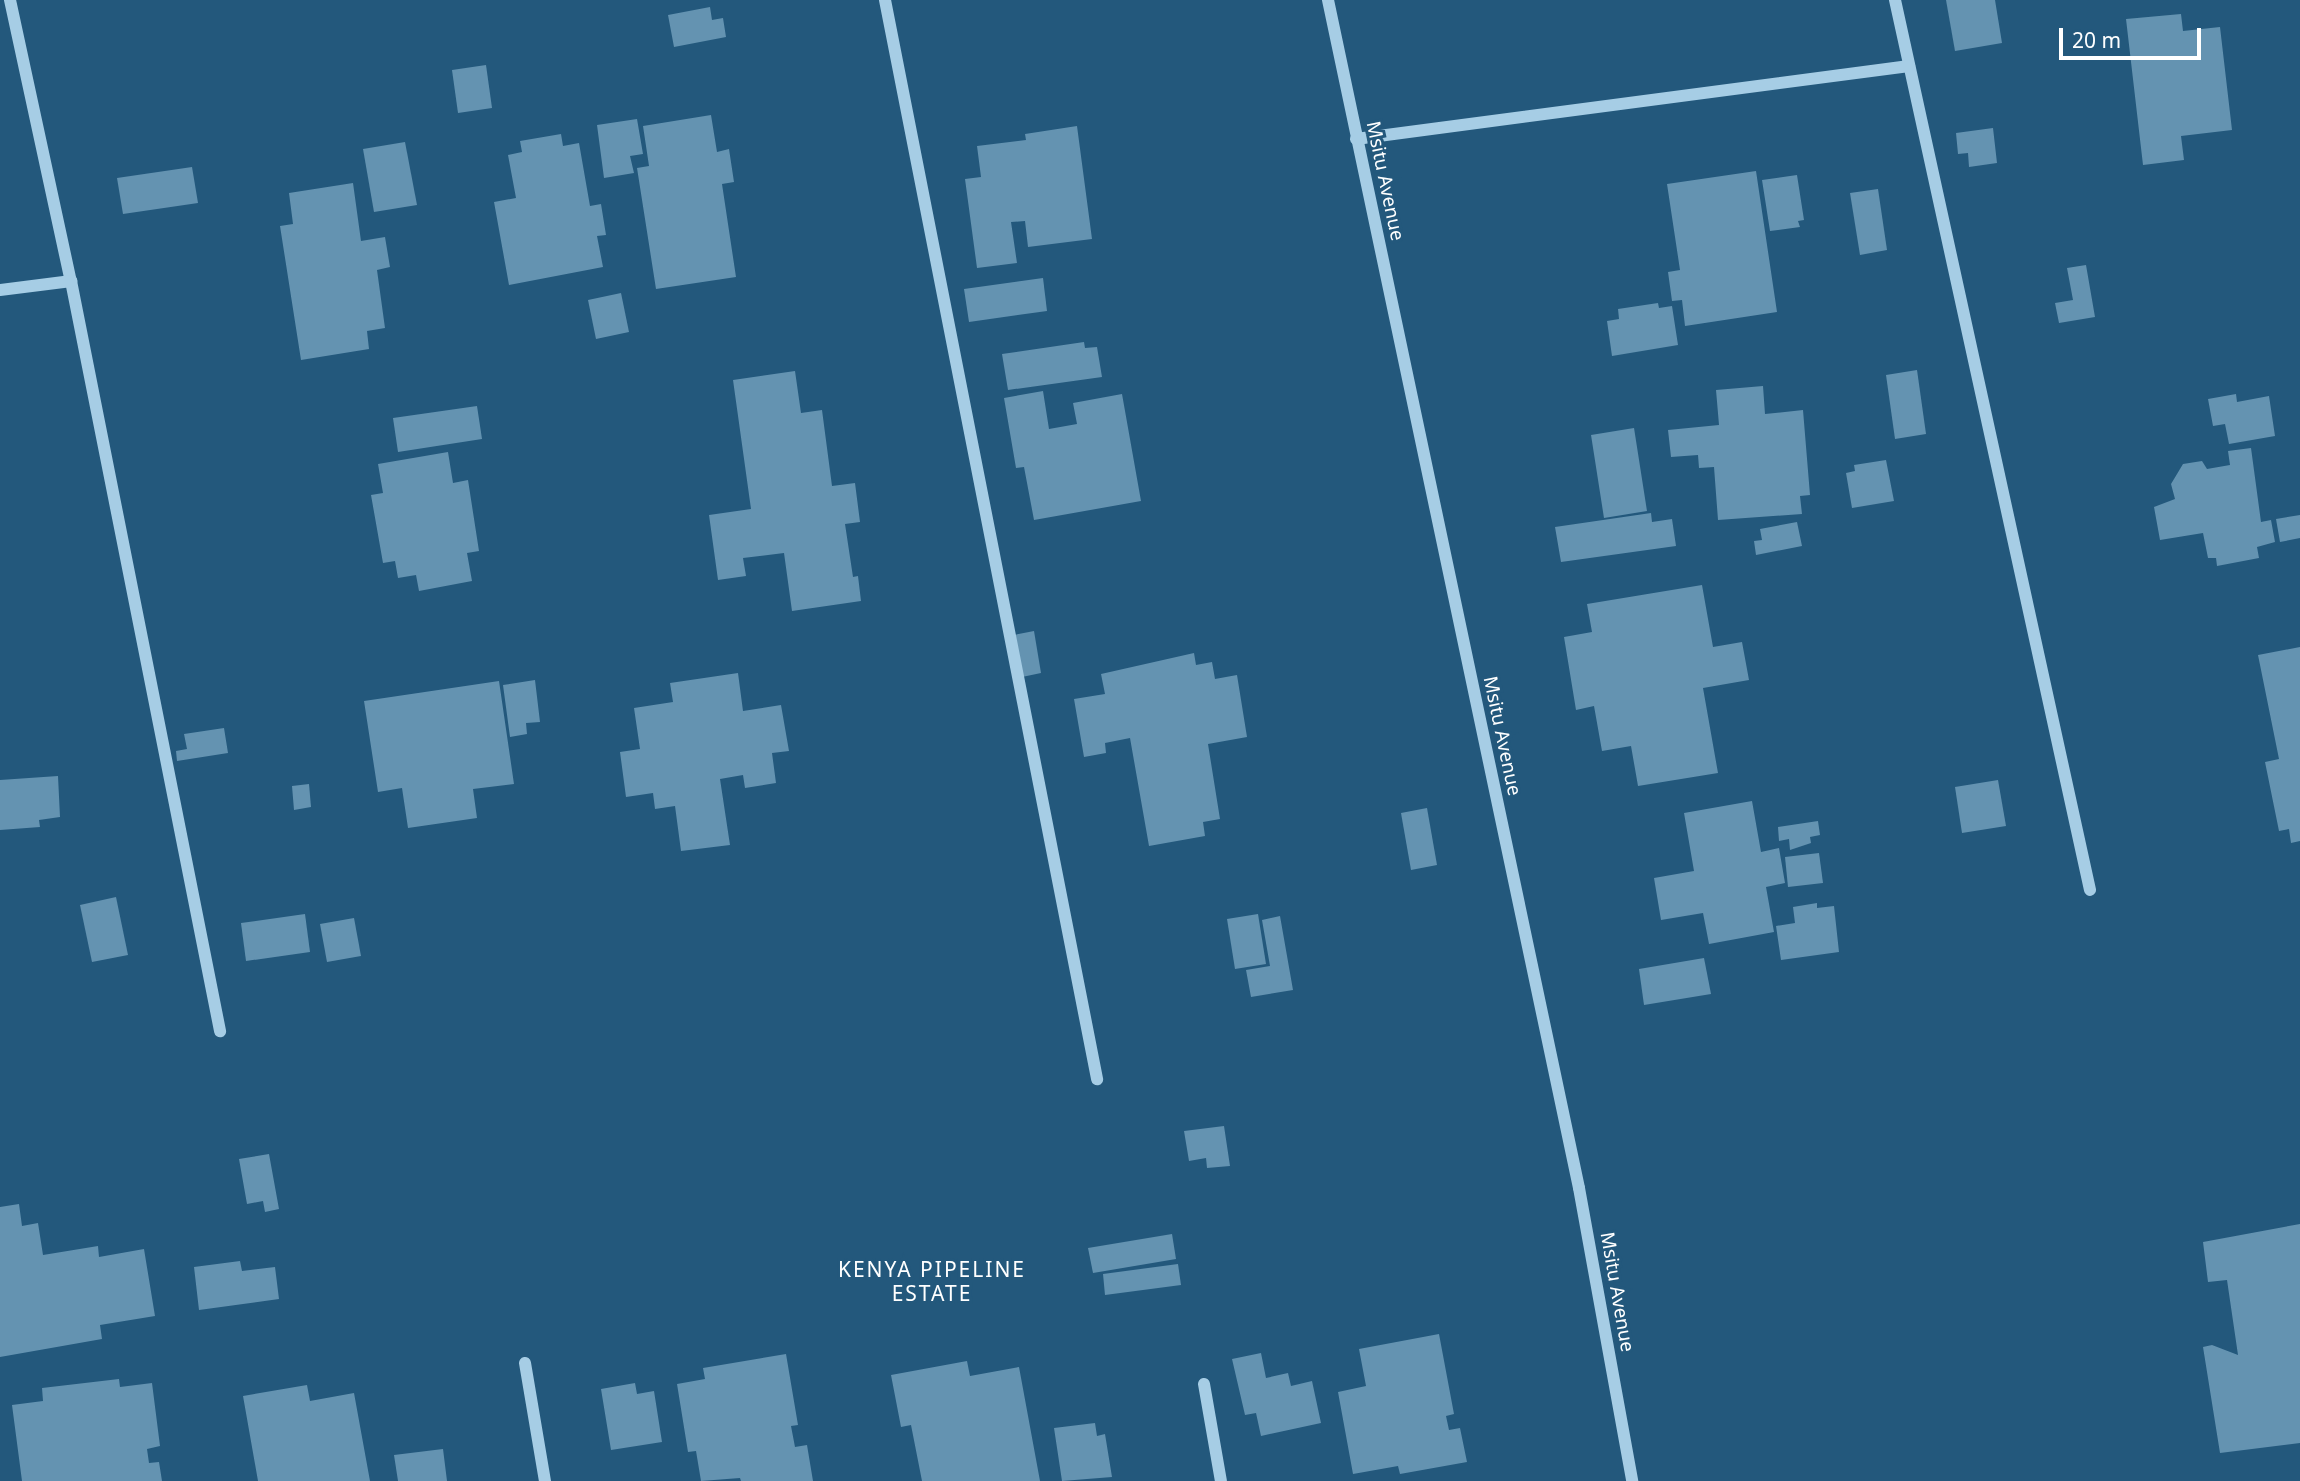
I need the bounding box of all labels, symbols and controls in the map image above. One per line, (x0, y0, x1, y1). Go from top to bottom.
scale bar (2062, 14, 2204, 58)
text: 20 m (2072, 26, 2121, 54)
street label: Msitu Avenue (1361, 119, 1409, 243)
street label: Msitu Avenue (1478, 674, 1526, 798)
street label: Msitu Avenue (1595, 1230, 1639, 1354)
district label: KENYA PIPELINE ESTATE (840, 1256, 1024, 1306)

